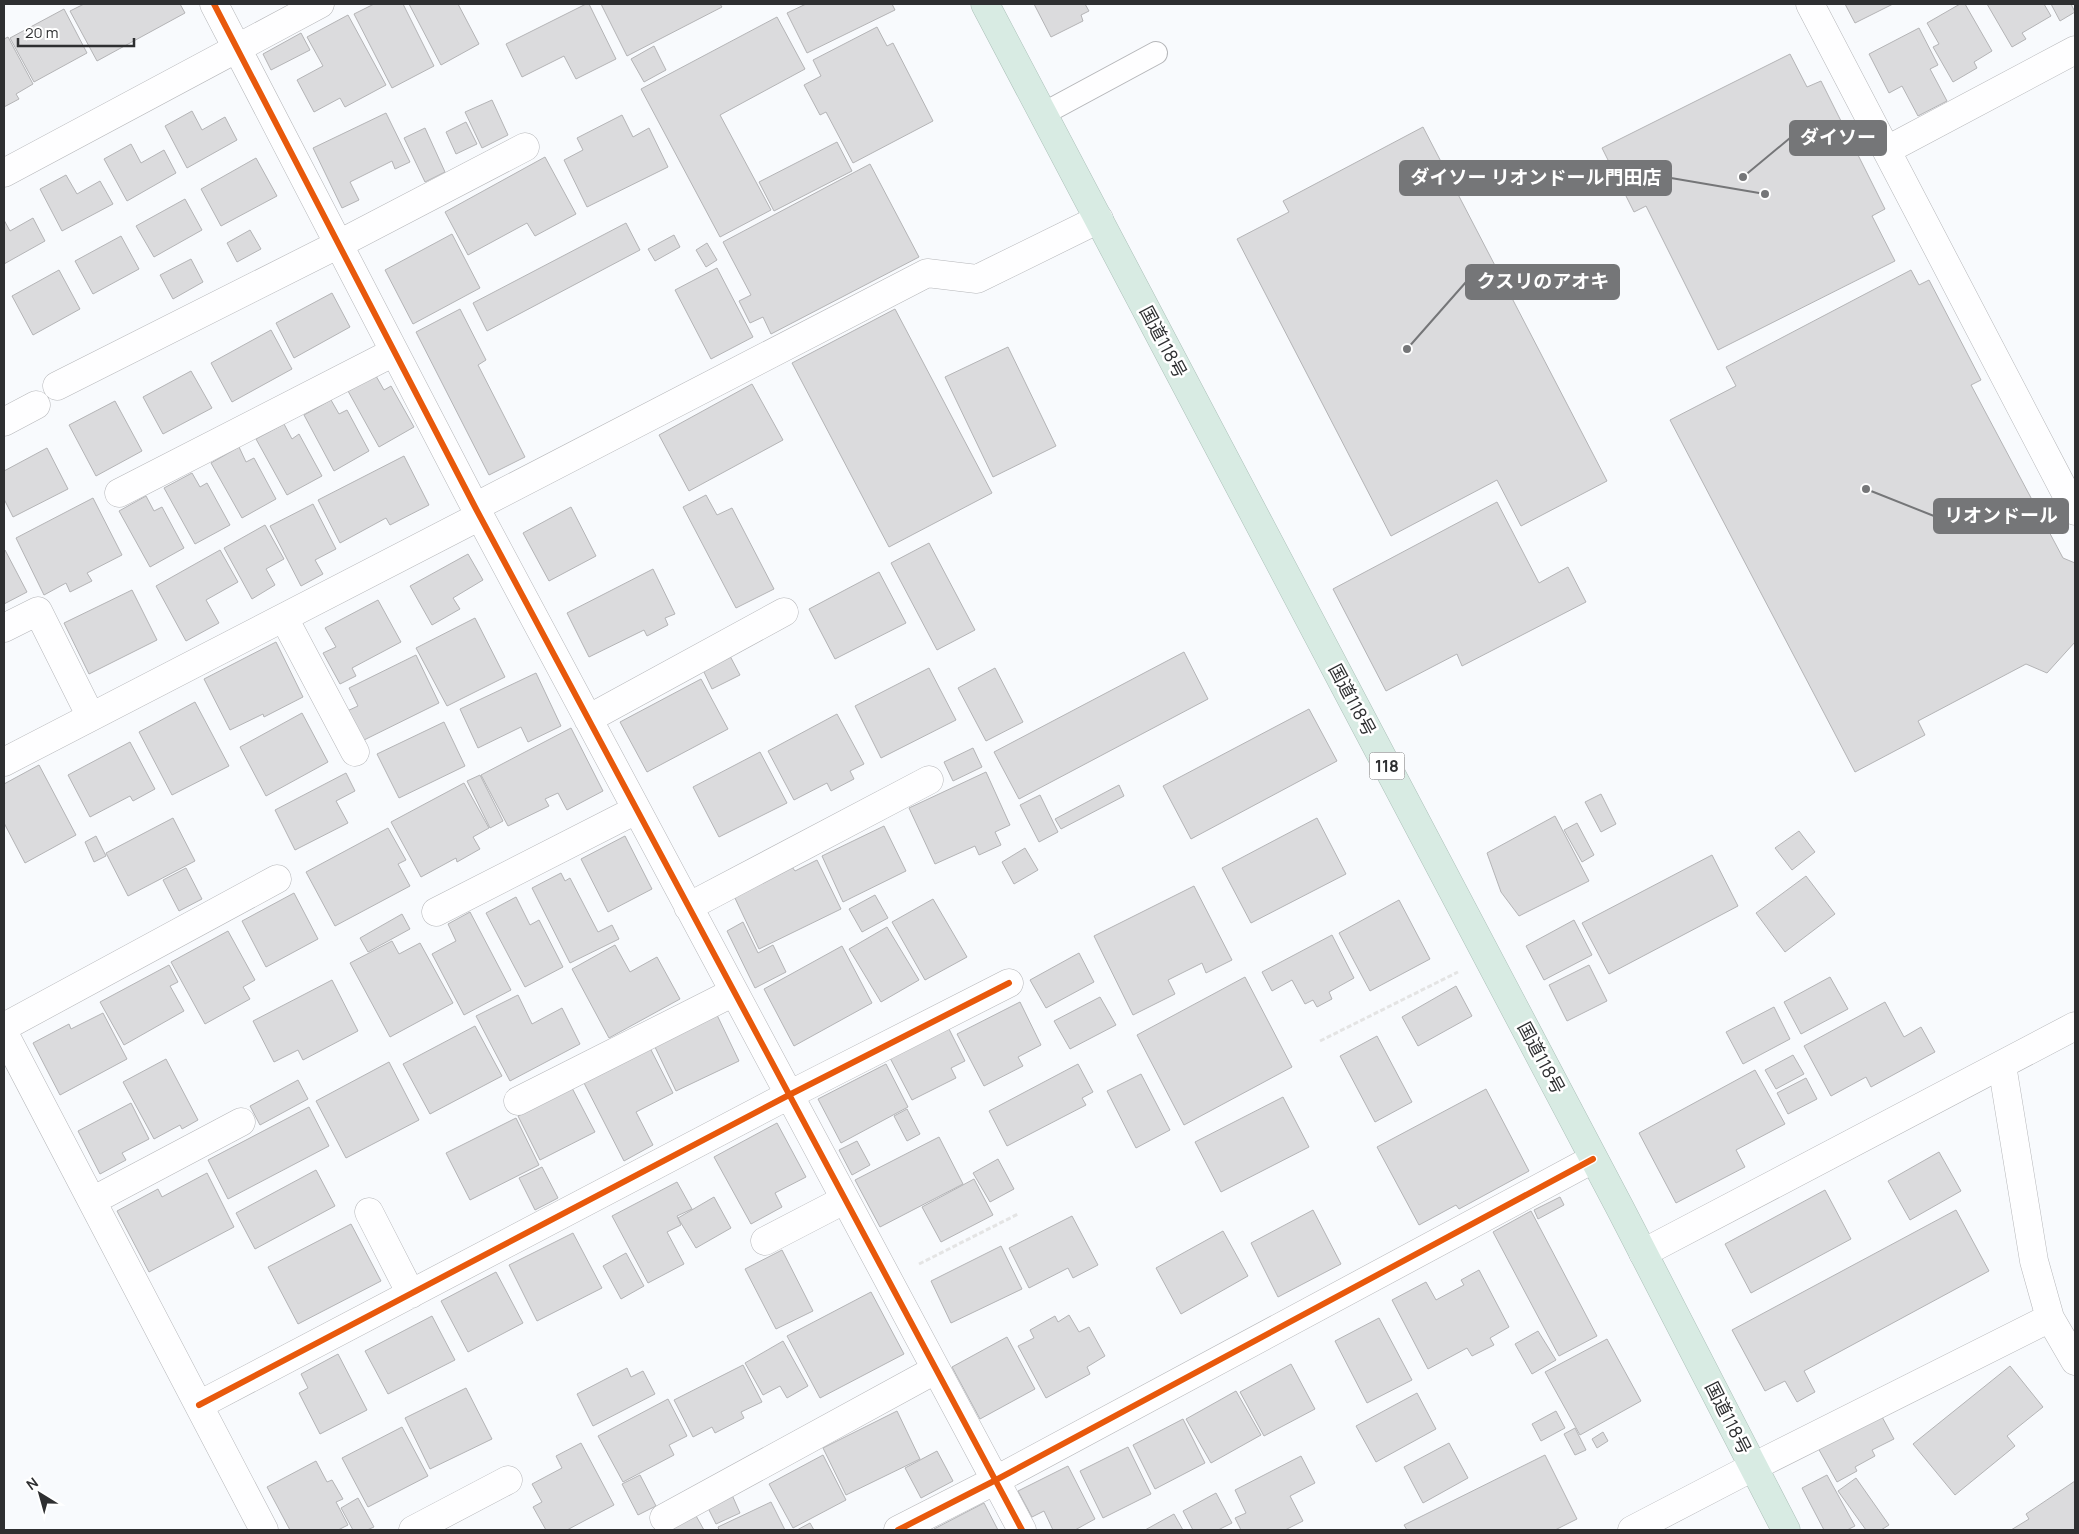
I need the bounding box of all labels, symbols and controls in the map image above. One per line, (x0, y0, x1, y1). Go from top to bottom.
scale bar (18, 15, 134, 47)
text: 20 m (25, 22, 58, 43)
callout: ダイソー (1790, 121, 1886, 155)
text: ダイソー (1800, 124, 1876, 150)
callout: ダイソー リオンドール門田店 (1400, 161, 1671, 195)
text: ダイソー リオンドール門田店 (1411, 164, 1661, 190)
callout: クスリのアオキ (1466, 265, 1619, 299)
text: クスリのアオキ (1477, 268, 1609, 294)
street label: 国道118号 (1135, 301, 1193, 382)
callout: リオンドール (1934, 499, 2068, 533)
text: リオンドール (1944, 502, 2058, 528)
street label: 国道118号 (1324, 659, 1382, 740)
road number: 118 (1370, 752, 1404, 779)
street label: 国道118号 (1513, 1017, 1571, 1098)
street label: 国道118号 (1700, 1377, 1757, 1458)
north arrow (15, 1469, 65, 1519)
text: N (22, 1473, 42, 1494)

